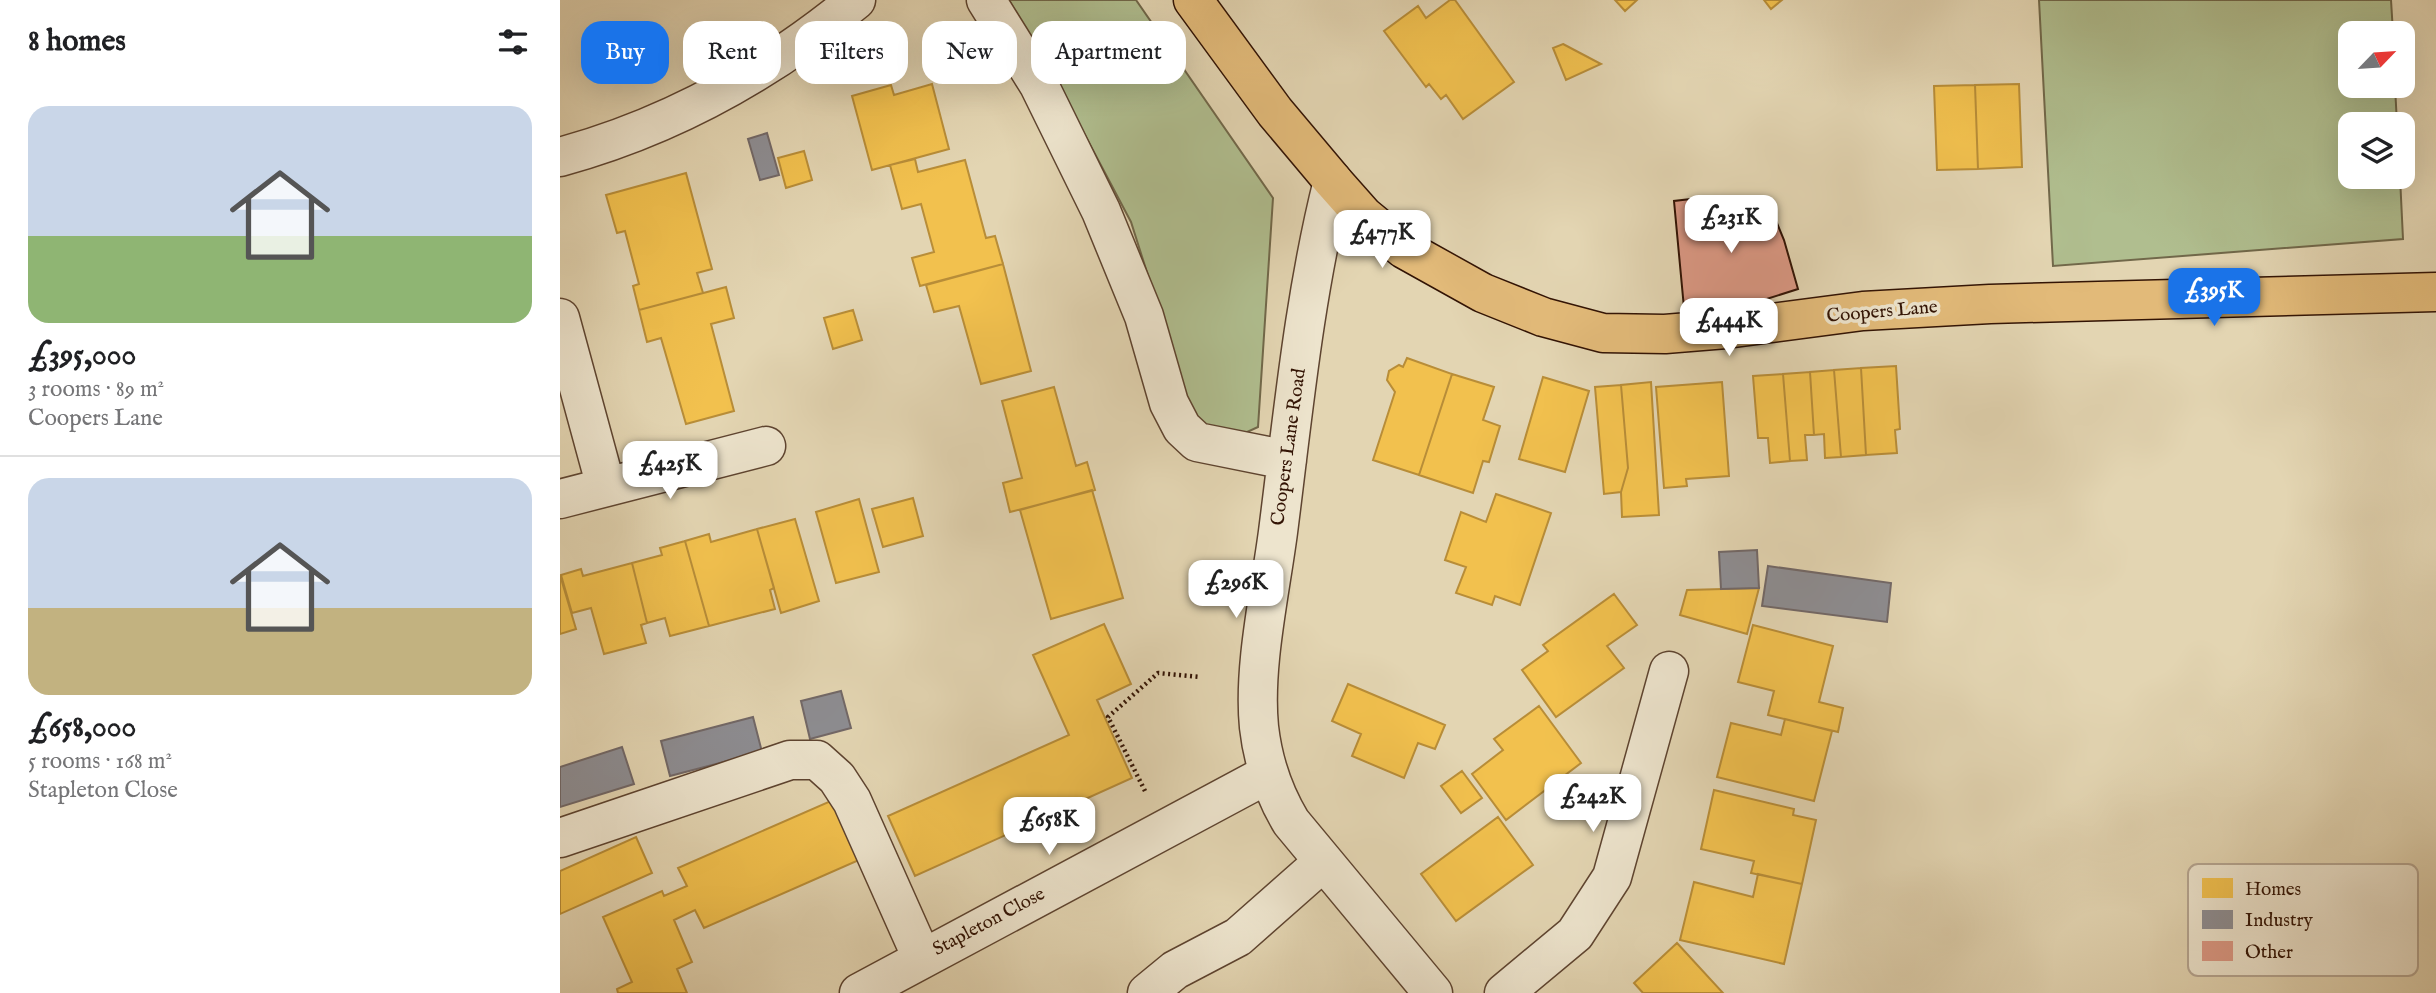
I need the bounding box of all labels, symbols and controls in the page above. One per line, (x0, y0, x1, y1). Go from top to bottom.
chip: Buy (581, 21, 669, 84)
chip: Rent (683, 21, 781, 84)
chip: Filters (795, 21, 908, 84)
chip: New (922, 21, 1017, 84)
chip: Apartment (1031, 21, 1186, 84)
north arrow (2338, 21, 2415, 98)
map controls (2338, 21, 2415, 189)
text: 8 homes (28, 23, 126, 61)
icon: filters (494, 23, 532, 61)
button: layers (2338, 112, 2415, 189)
icon: home (217, 152, 343, 278)
pin: £231K (1682, 196, 1780, 255)
text: £231K (1701, 203, 1761, 232)
pin: £477K (1333, 210, 1431, 270)
text: £477K (1350, 218, 1414, 247)
pin: £395K (2165, 268, 2263, 328)
text: £395K (2184, 276, 2244, 305)
street label: Coopers Lane (1825, 295, 1939, 329)
pin: £444K (1680, 298, 1778, 358)
text: £444K (1696, 306, 1762, 335)
text: £395,000 (28, 337, 136, 375)
street label: Coopers Lane Road (1266, 366, 1312, 527)
text: 3 rooms · 89 m² (28, 375, 164, 404)
text: Coopers Lane (28, 404, 163, 433)
pin: £425K (621, 442, 719, 501)
text: £425K (639, 449, 701, 478)
icon: home (217, 524, 343, 650)
pin: £296K (1187, 560, 1285, 620)
text: £296K (1204, 568, 1268, 597)
text: £658,000 (28, 709, 136, 747)
text: 5 rooms · 168 m² (28, 747, 172, 776)
pin: £242K (1544, 774, 1642, 834)
text: Stapleton Close (28, 776, 178, 805)
text: £242K (1560, 782, 1626, 811)
pin: £658K (1000, 798, 1098, 857)
text: £658K (1019, 805, 1079, 834)
legend (2188, 864, 2418, 976)
text: Homes (2245, 878, 2301, 902)
street label: Stapleton Close (929, 882, 1050, 962)
text: Industry (2245, 909, 2313, 933)
text: Other (2245, 941, 2293, 965)

